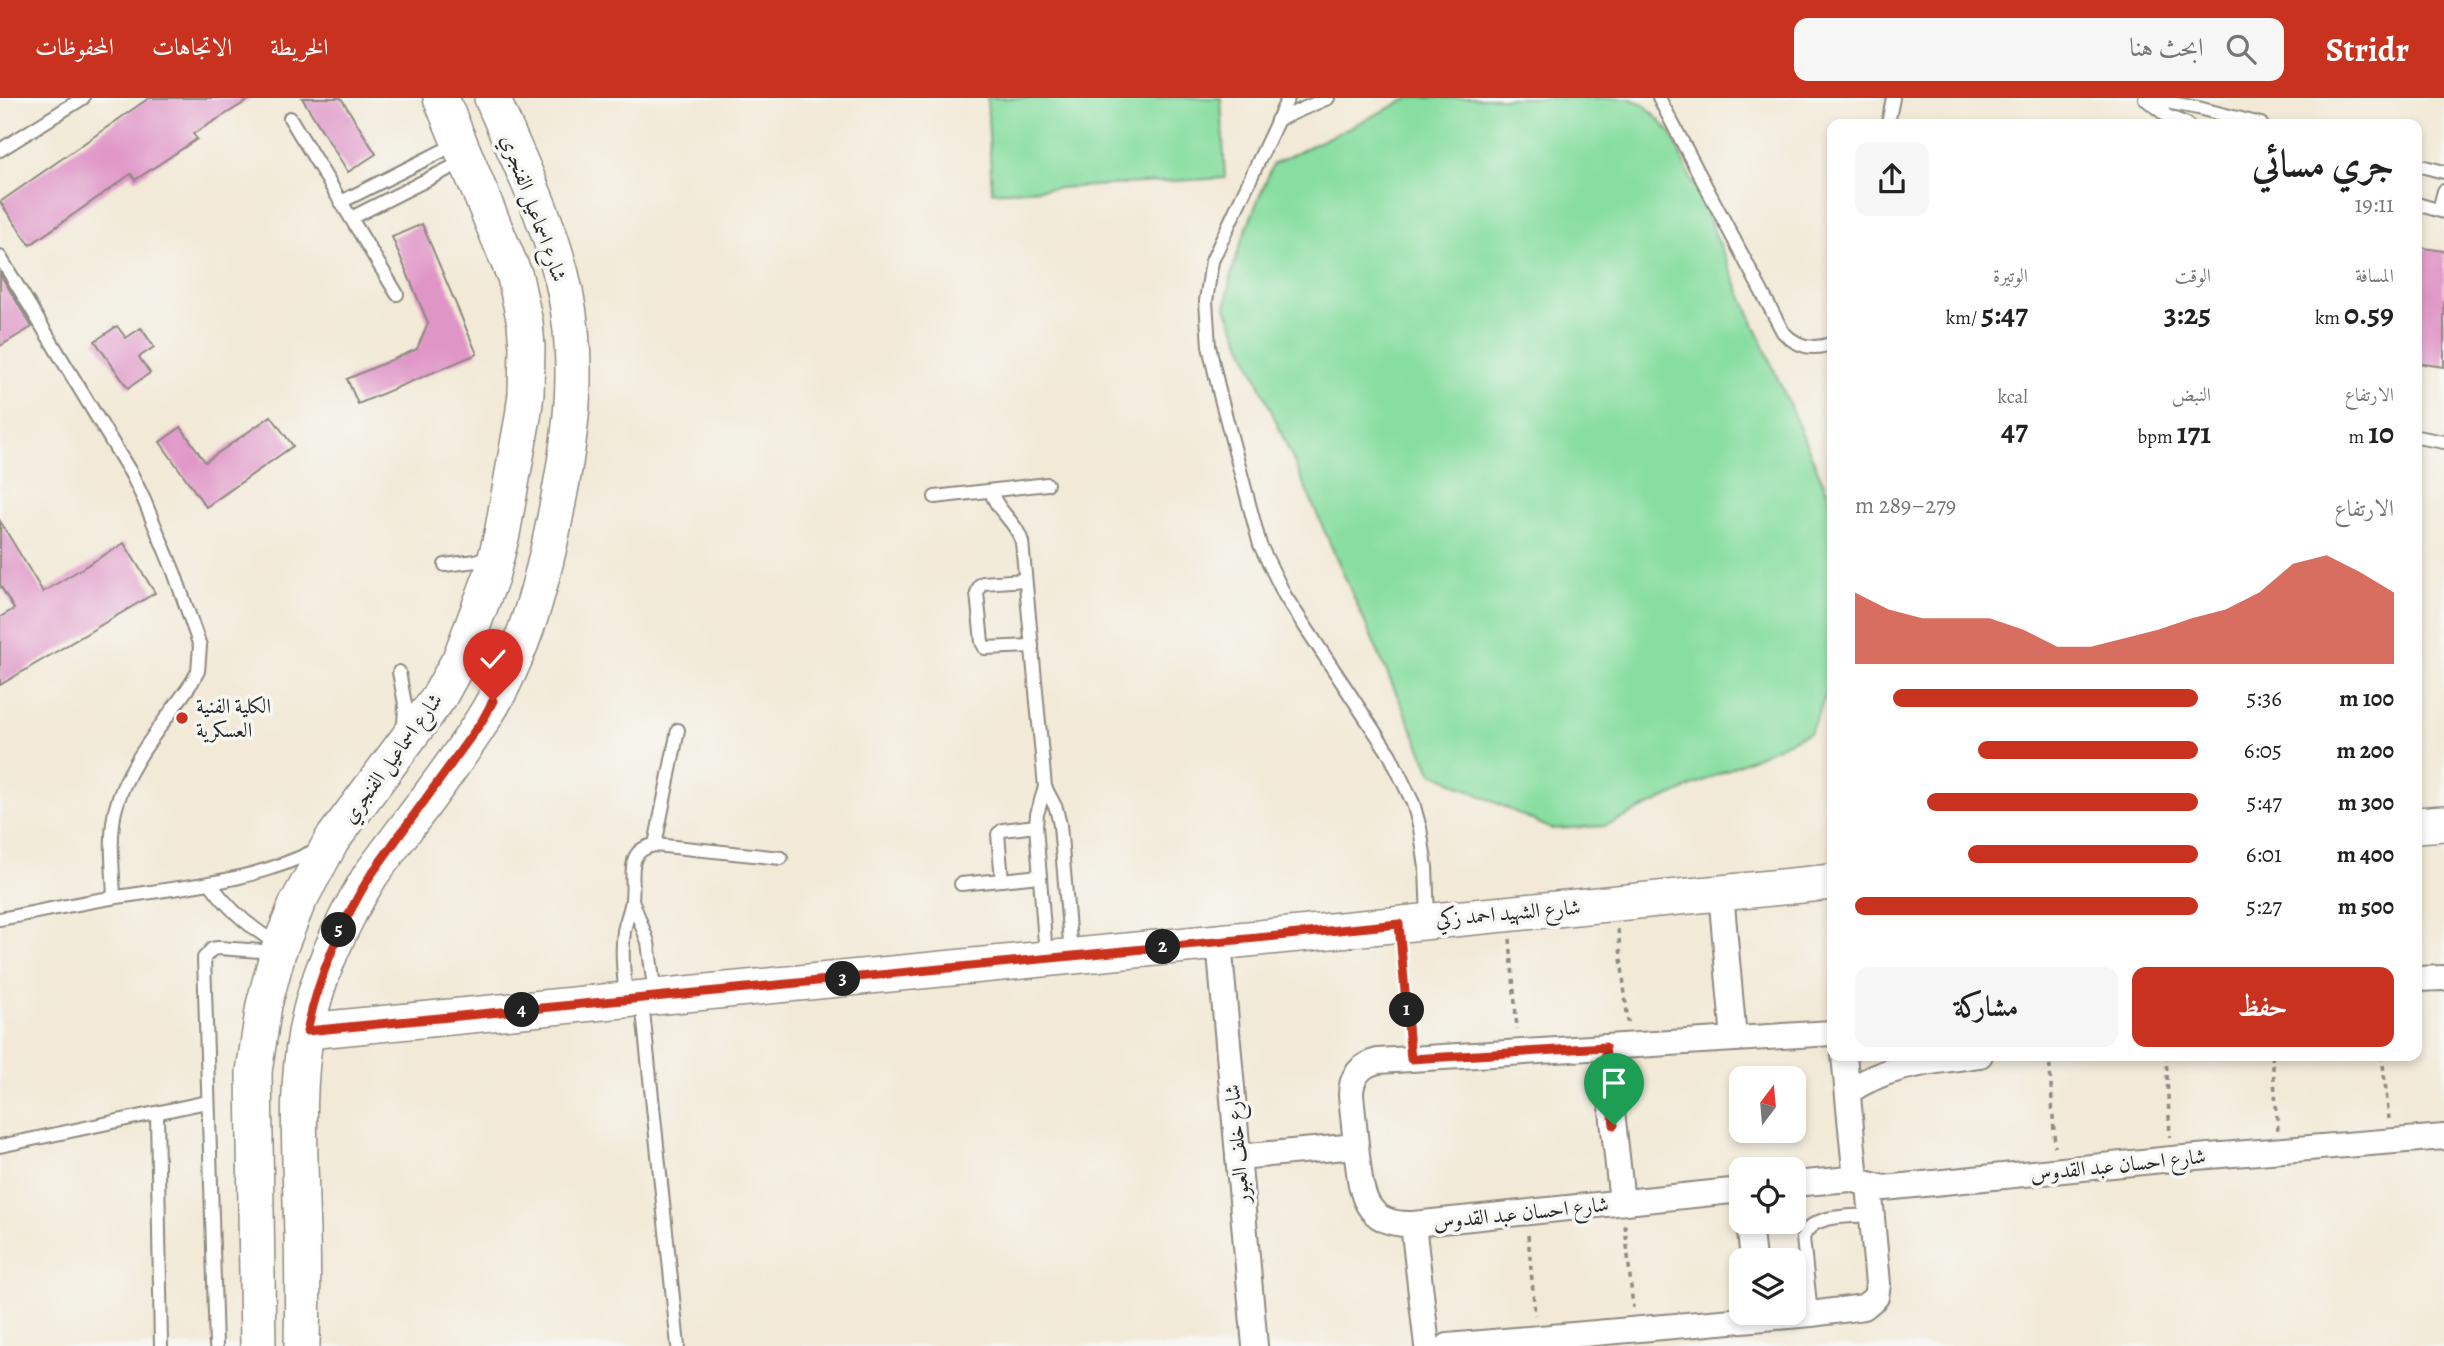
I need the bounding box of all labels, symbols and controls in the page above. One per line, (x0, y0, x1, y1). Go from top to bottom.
search box (1794, 18, 2284, 81)
text: Stridr (2326, 27, 2409, 72)
text: ابحث هنا (2129, 30, 2204, 65)
icon: search (2222, 30, 2260, 68)
text: المحفوظات (35, 31, 114, 63)
text: الاتجاهات (152, 31, 232, 63)
text: الخريطة (270, 31, 329, 63)
street label: شارع اسماعيل الفنجري (491, 130, 574, 287)
text: جري مسائي (2252, 137, 2394, 189)
button: share (1855, 142, 1929, 216)
text: 19:11 (2354, 189, 2394, 220)
text: الوتيرة (1993, 263, 2028, 289)
text: الوقت (2175, 263, 2211, 289)
text: المسافة (2355, 263, 2394, 289)
text: 5:47 (1981, 294, 2028, 334)
text: 3:25 (2164, 294, 2211, 334)
text: 0.59 (2344, 294, 2394, 334)
text: /km (1946, 305, 1981, 331)
text: km (2315, 305, 2344, 331)
text: النبض (2172, 382, 2211, 408)
text: الارتفاع (2345, 382, 2394, 408)
text: kcal (1998, 384, 2028, 410)
text: 47 (2001, 410, 2028, 450)
text: 171 (2177, 413, 2211, 453)
text: 10 (2368, 413, 2394, 453)
text: bpm (2137, 424, 2177, 450)
text: m (2349, 424, 2368, 450)
text: 279–289 m (1855, 490, 1956, 521)
text: الارتفاع (2334, 493, 2394, 524)
pin (463, 629, 523, 701)
icon: check (474, 640, 512, 678)
text: 5:36 (2246, 683, 2282, 714)
text: 100 m (2339, 683, 2394, 714)
street label: شارع اسماعيل الفنجري (335, 687, 452, 831)
place label: الكلية الفنية العسكرية (196, 692, 271, 744)
marker: الكلية الفنية العسكرية (174, 710, 190, 726)
text: 6:05 (2244, 735, 2282, 766)
text: 200 m (2336, 735, 2394, 766)
text: 5:47 (2247, 787, 2282, 818)
text: 300 m (2338, 787, 2394, 818)
text: 6:01 (2246, 839, 2282, 870)
text: 400 m (2337, 839, 2394, 870)
text: 5:27 (2246, 891, 2282, 922)
text: 500 m (2338, 891, 2394, 922)
street label: شارع الشهيد احمد زكي (1434, 893, 1582, 937)
pin: 5 (322, 912, 356, 948)
text: 5 (334, 916, 343, 942)
pin: 2 (1146, 930, 1180, 964)
text: 2 (1158, 933, 1167, 959)
pin: 3 (826, 962, 860, 996)
text: 3 (838, 965, 847, 991)
button: مشاركة (1855, 967, 2118, 1047)
button: حفظ (2132, 967, 2394, 1047)
pin: 4 (504, 992, 540, 1028)
pin: 1 (1390, 992, 1424, 1028)
text: 4 (517, 996, 526, 1022)
text: 1 (1403, 996, 1410, 1022)
pin (1584, 1053, 1644, 1125)
icon: arrive (1595, 1064, 1633, 1102)
north arrow (1729, 1066, 1806, 1143)
map controls (1729, 1066, 1806, 1325)
street label: شارع خلف العبور (1218, 1083, 1260, 1207)
street label: شارع احسان عبد القدوس (2029, 1142, 2208, 1192)
button: locate (1729, 1157, 1806, 1234)
street label: شارع احسان عبد القدوس (1432, 1190, 1611, 1240)
button: layers (1729, 1248, 1806, 1325)

